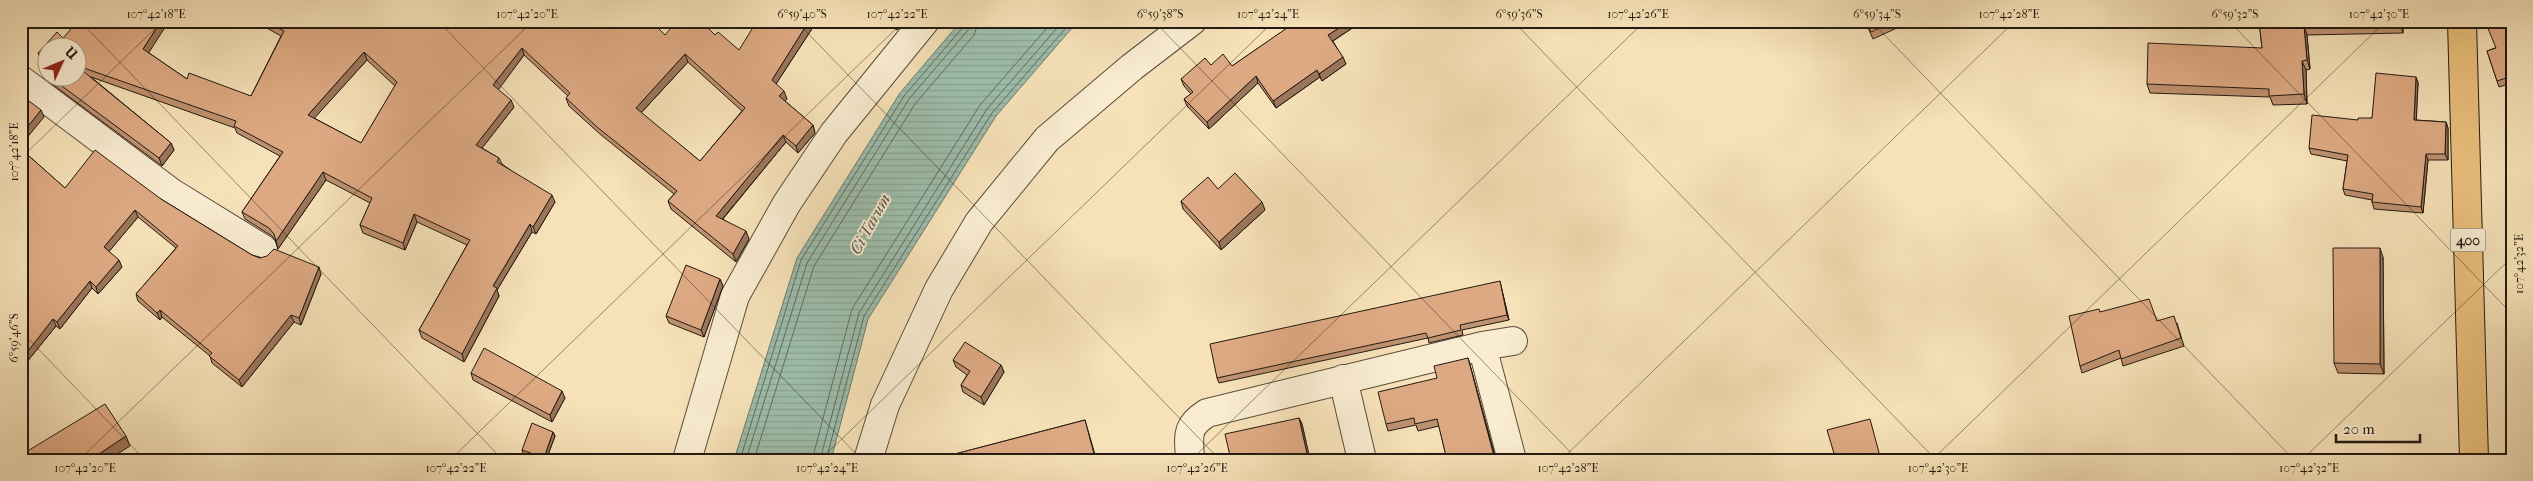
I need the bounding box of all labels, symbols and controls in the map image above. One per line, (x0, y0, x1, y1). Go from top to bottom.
text: 107°42'18"E (126, 7, 186, 21)
text: 107°42'20"E (496, 7, 558, 21)
text: 6°59'40"S (777, 7, 827, 21)
text: 107°42'22"E (866, 7, 928, 21)
text: 6°59'38"S (1137, 7, 1183, 21)
text: 107°42'24"E (1237, 7, 1299, 21)
text: 6°59'36"S (1495, 7, 1543, 21)
text: 107°42'26"E (1607, 7, 1669, 21)
text: 6°59'34"S (1853, 7, 1901, 21)
text: 107°42'28"E (1978, 7, 2040, 21)
text: 6°59'32"S (2212, 7, 2258, 21)
text: 107°42'30"E (2349, 7, 2409, 21)
north arrow (38, 38, 88, 88)
text: U (60, 43, 81, 63)
text: 107°42'18"E (7, 122, 21, 182)
water label: Ci Tarum (846, 190, 894, 257)
road number: 400 (2450, 228, 2486, 252)
text: 107°42'32"E (2512, 234, 2526, 294)
text: 6°59'46"S (7, 313, 21, 363)
scale bar (2336, 411, 2419, 443)
text: 20 m (2343, 420, 2375, 438)
text: 107°42'20"E (54, 461, 116, 475)
text: 107°42'22"E (425, 461, 487, 475)
text: 107°42'24"E (796, 461, 858, 475)
text: 107°42'26"E (1166, 461, 1228, 475)
text: 107°42'28"E (1537, 461, 1599, 475)
text: 107°42'30"E (1908, 461, 1968, 475)
text: 107°42'32"E (2279, 461, 2339, 475)

